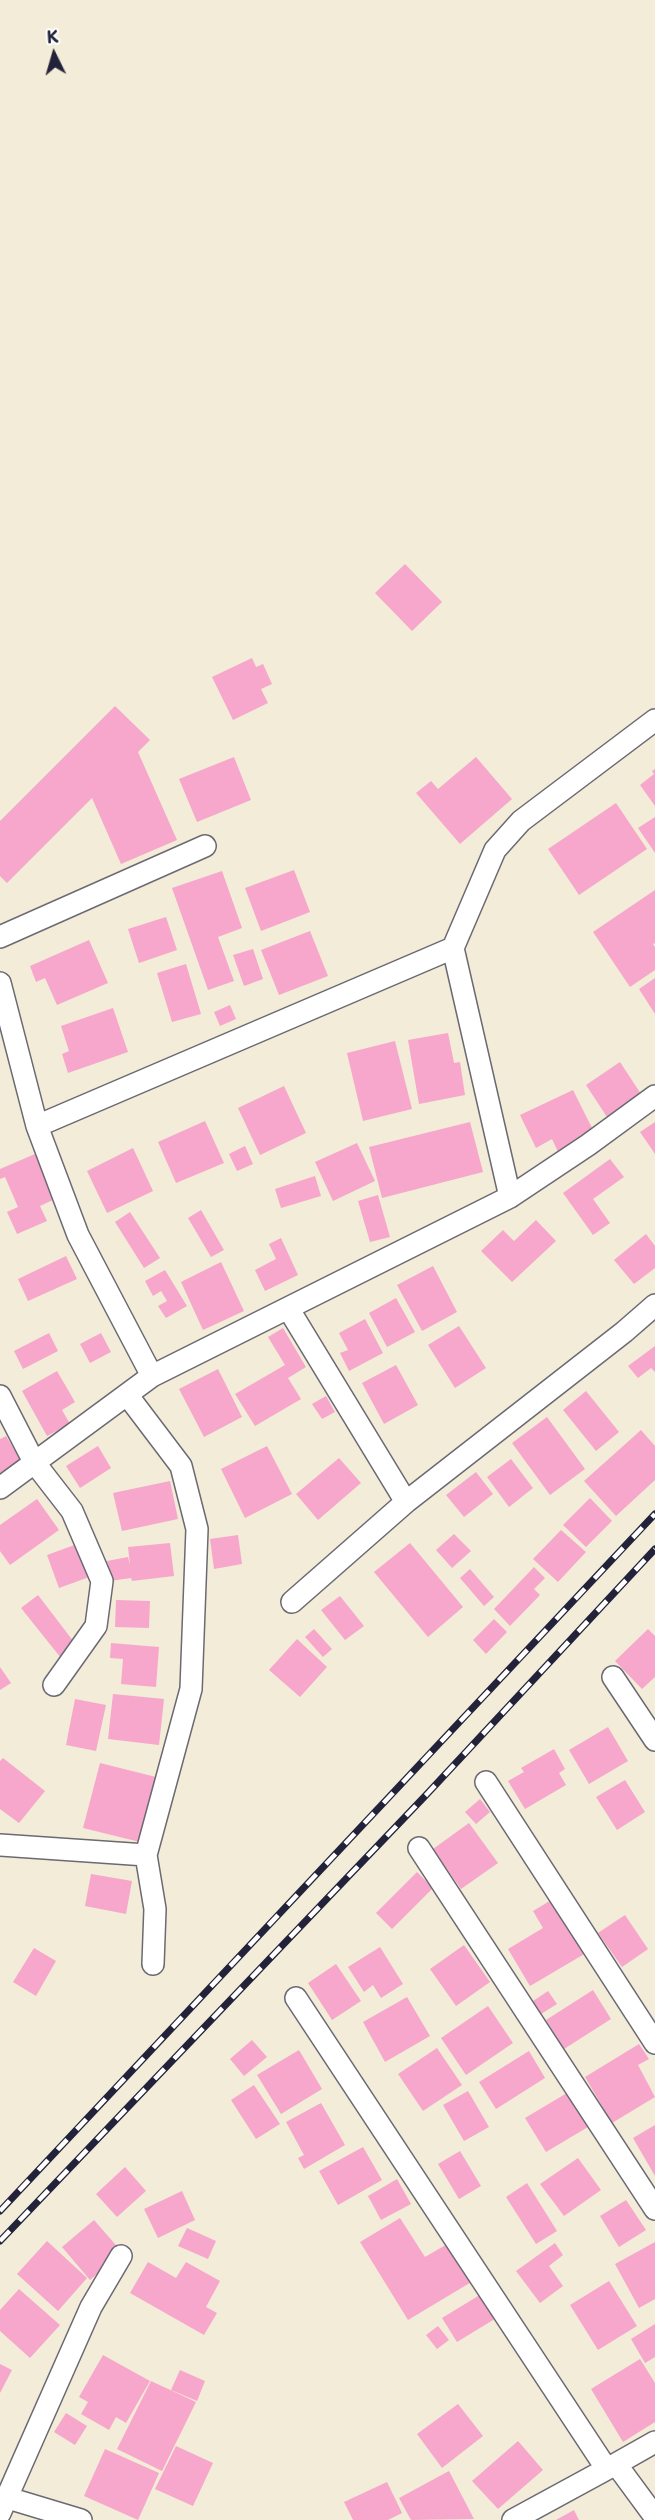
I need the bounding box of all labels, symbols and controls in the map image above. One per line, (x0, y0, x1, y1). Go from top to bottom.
north arrow (24, 24, 84, 84)
text: K (46, 24, 59, 49)

